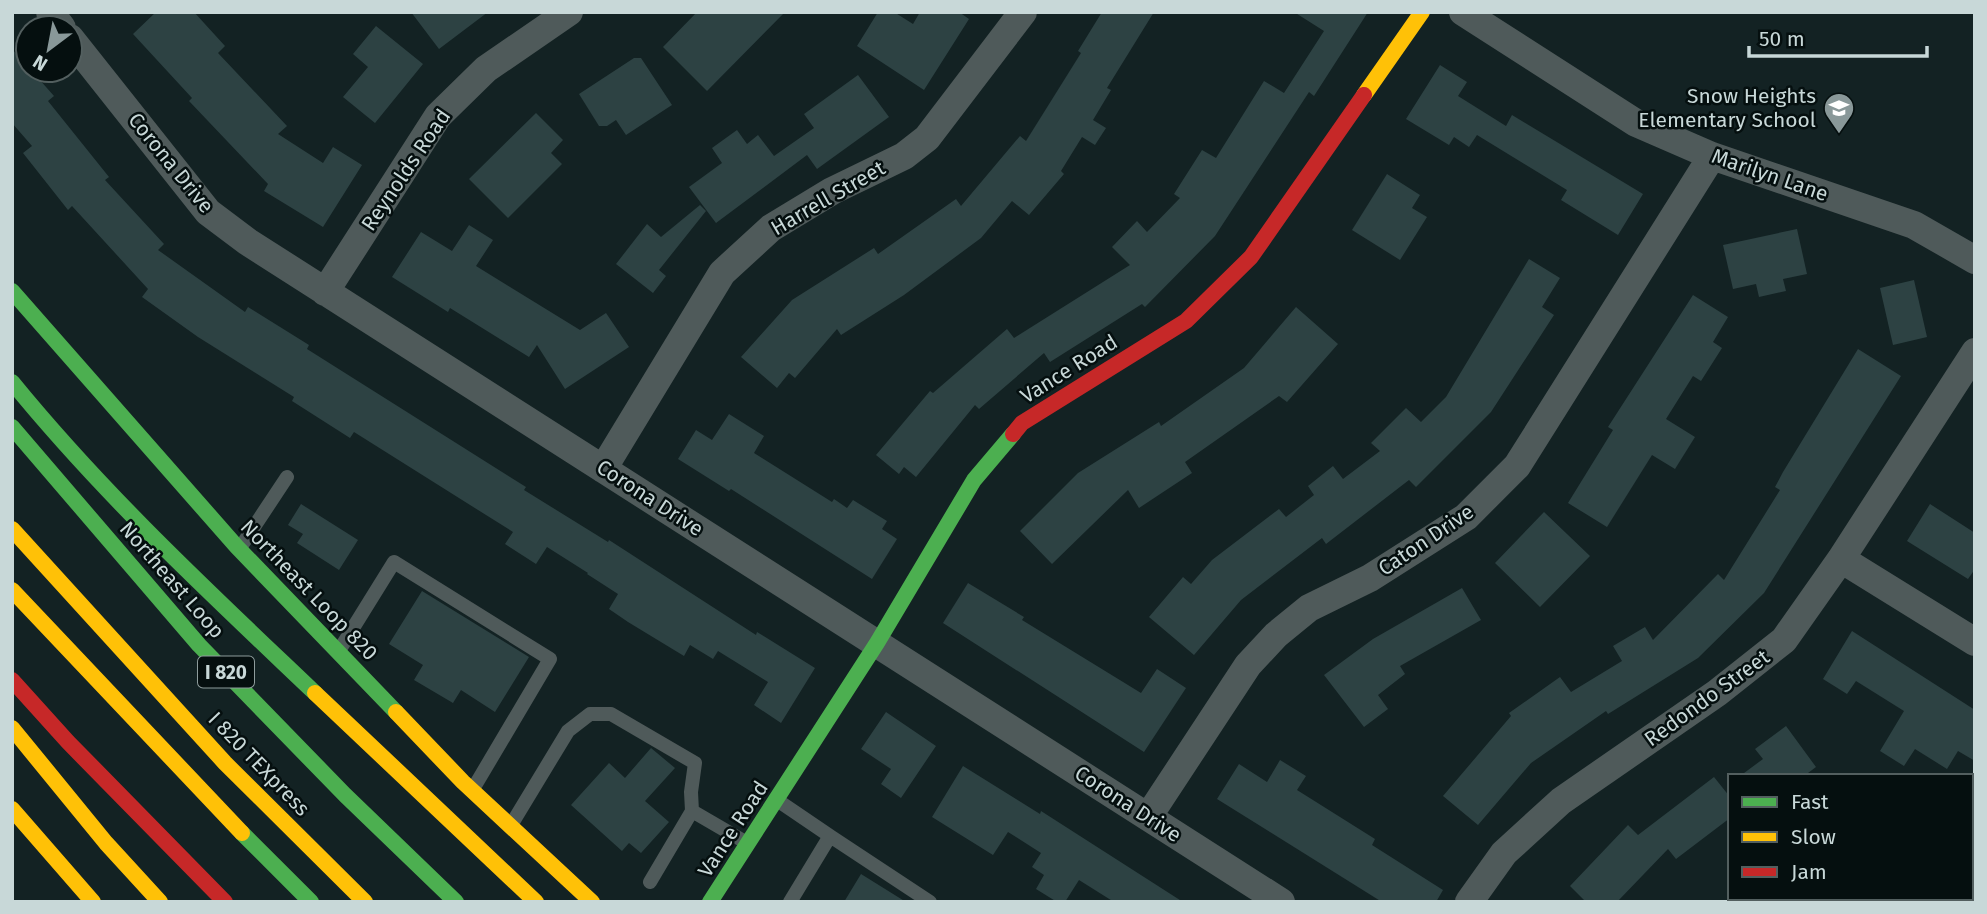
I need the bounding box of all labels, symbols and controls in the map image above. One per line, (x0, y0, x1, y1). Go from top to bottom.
north arrow (14, 14, 84, 84)
scale bar (1749, 14, 1927, 58)
text: 50 m (1759, 26, 1805, 52)
text: N (29, 50, 52, 76)
place label: Snow Heights Elementary School (1638, 83, 1816, 133)
school or university icon: Snow Heights Elementary School (1822, 91, 1856, 135)
street label: Reynolds Road (356, 104, 456, 236)
street label: Corona Drive (123, 107, 219, 219)
street label: Marilyn Lane (1708, 143, 1832, 207)
street label: Harrell Street (766, 155, 890, 241)
street label: Vance Road (1016, 329, 1122, 409)
street label: Corona Drive (592, 454, 708, 542)
street label: Caton Drive (1373, 499, 1479, 581)
street label: Northeast Loop 820 (235, 514, 383, 666)
street label: Northeast Loop (114, 516, 230, 644)
street label: Redondo Street (1639, 644, 1775, 752)
road number: I 820 (198, 656, 254, 688)
street label: I 820 TEXpress (203, 706, 315, 822)
street label: Corona Drive (1070, 760, 1186, 848)
legend (1728, 774, 1973, 900)
street label: Vance Road (692, 776, 774, 882)
text: Fast (1791, 789, 1829, 815)
text: Slow (1791, 824, 1836, 850)
text: Jam (1791, 859, 1827, 885)

